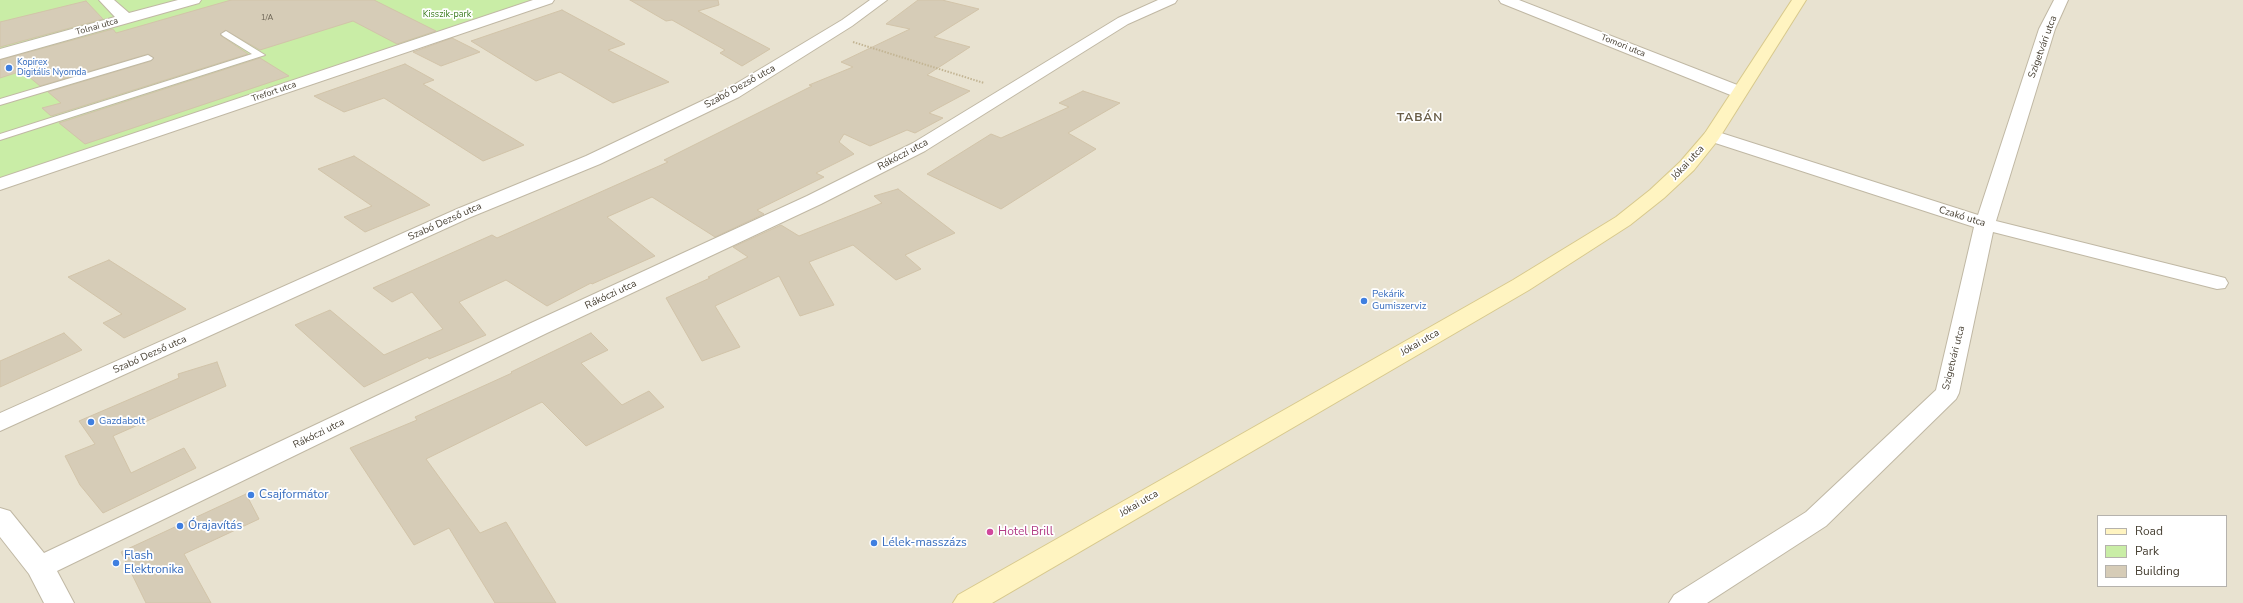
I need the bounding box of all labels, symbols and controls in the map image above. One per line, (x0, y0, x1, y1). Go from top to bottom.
park label: Kisszik-park (423, 10, 471, 20)
house number: 1/A (261, 13, 273, 23)
street label: Szigetvári utca (2026, 14, 2060, 80)
street label: Tolnai utca (74, 16, 120, 38)
street label: Tomori utca (1599, 32, 1647, 60)
place label: Kopirex Digitális Nyomda (17, 58, 86, 79)
marker: Kopirex Digitális Nyomda (4, 63, 14, 73)
street label: Szabó Dezső utca (702, 63, 778, 111)
street label: Trefort utca (250, 79, 298, 105)
district label: TABÁN (1397, 111, 1443, 125)
street label: Rákóczi utca (876, 137, 930, 173)
street label: Jókai utca (1669, 143, 1707, 183)
street label: Szabó Dezső utca (406, 200, 484, 244)
street label: Czakó utca (1937, 204, 1987, 230)
street label: Rákóczi utca (583, 278, 639, 312)
place label: Pekárik Gumiszerviz (1372, 289, 1426, 312)
marker: Pekárik Gumiszerviz (1359, 296, 1369, 306)
street label: Szigetvári utca (1940, 325, 1968, 391)
street label: Jókai utca (1398, 327, 1442, 359)
street label: Szabó Dezső utca (111, 333, 189, 377)
place label: Gazdabolt (99, 416, 145, 428)
street label: Rákóczi utca (291, 416, 347, 452)
marker: Gazdabolt (86, 417, 96, 427)
place label: Csajformátor (259, 488, 328, 502)
street label: Jókai utca (1117, 488, 1161, 520)
marker: Csajformátor (246, 490, 256, 500)
legend (2097, 515, 2227, 587)
place label: Órajavítás (188, 519, 242, 533)
marker: Órajavítás (175, 521, 185, 531)
text: Road (2135, 523, 2163, 539)
place label: Hotel Brill (998, 525, 1053, 539)
marker: Hotel Brill (985, 527, 995, 537)
place label: Lélek-masszázs (882, 536, 967, 550)
marker: Lélek-masszázs (869, 538, 879, 548)
text: Park (2135, 543, 2159, 559)
place label: Flash Elektronika (124, 549, 184, 577)
marker: Flash Elektronika (111, 558, 121, 568)
text: Building (2135, 563, 2180, 579)

